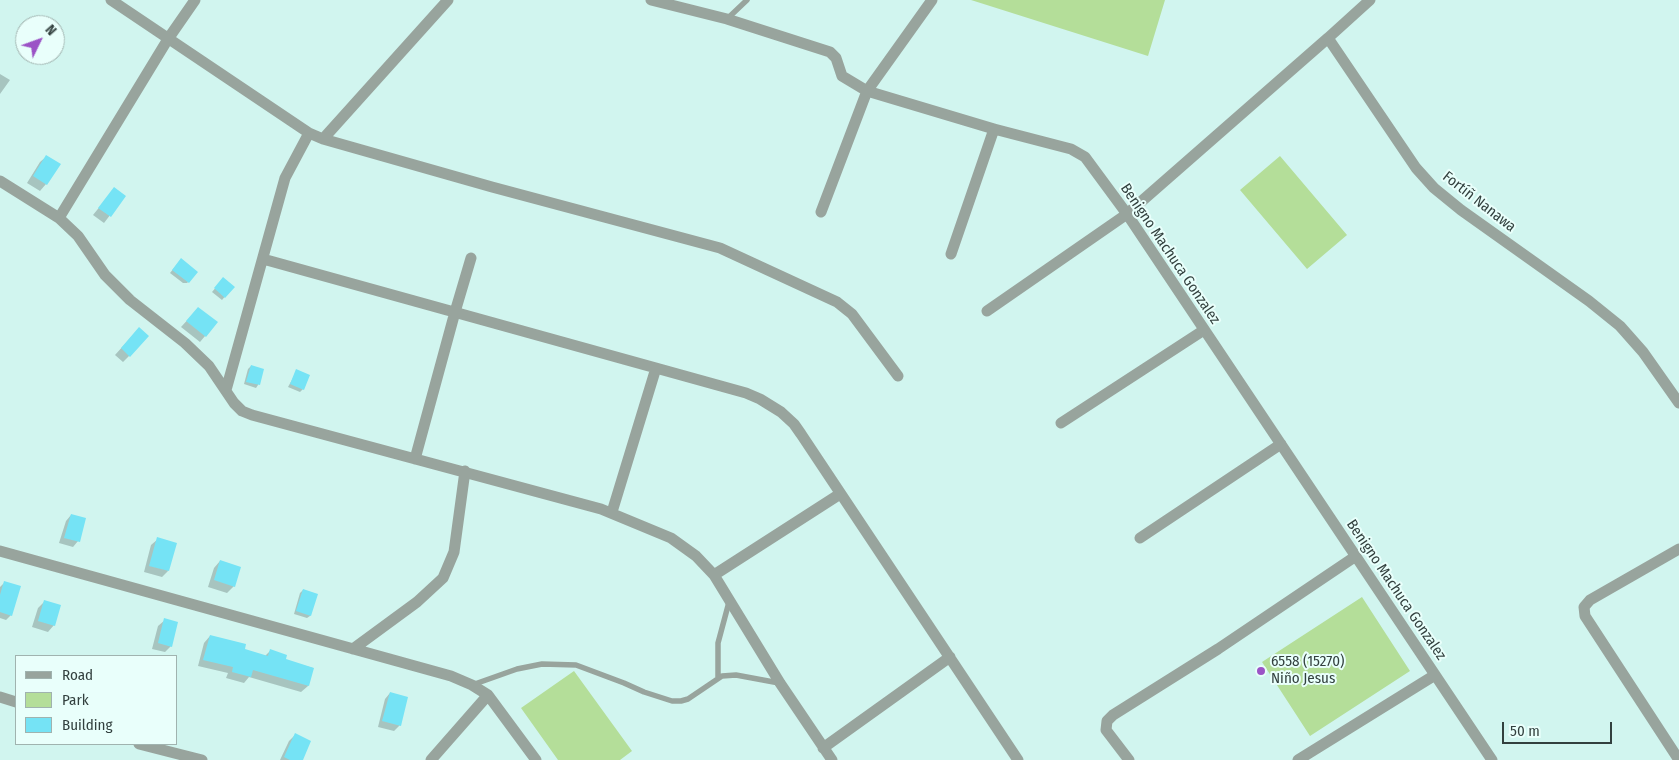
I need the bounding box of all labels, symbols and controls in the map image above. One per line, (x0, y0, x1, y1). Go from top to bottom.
north arrow (15, 15, 65, 65)
text: N (42, 21, 60, 39)
street label: Fortíñ Nanawa (1439, 168, 1519, 236)
street label: Benigno Machuca Gonzalez (1116, 180, 1224, 328)
street label: Benigno Machuca Gonzalez (1342, 516, 1450, 664)
place label: 6558 (15270) Niño Jesus (1271, 653, 1344, 688)
legend (15, 655, 178, 745)
marker: 6558 (15270) Niño Jesus (1255, 665, 1267, 677)
text: Road (62, 666, 93, 684)
text: Park (62, 691, 89, 709)
scale bar (1504, 712, 1614, 744)
text: Building (62, 716, 113, 734)
text: 50 m (1510, 722, 1540, 740)

